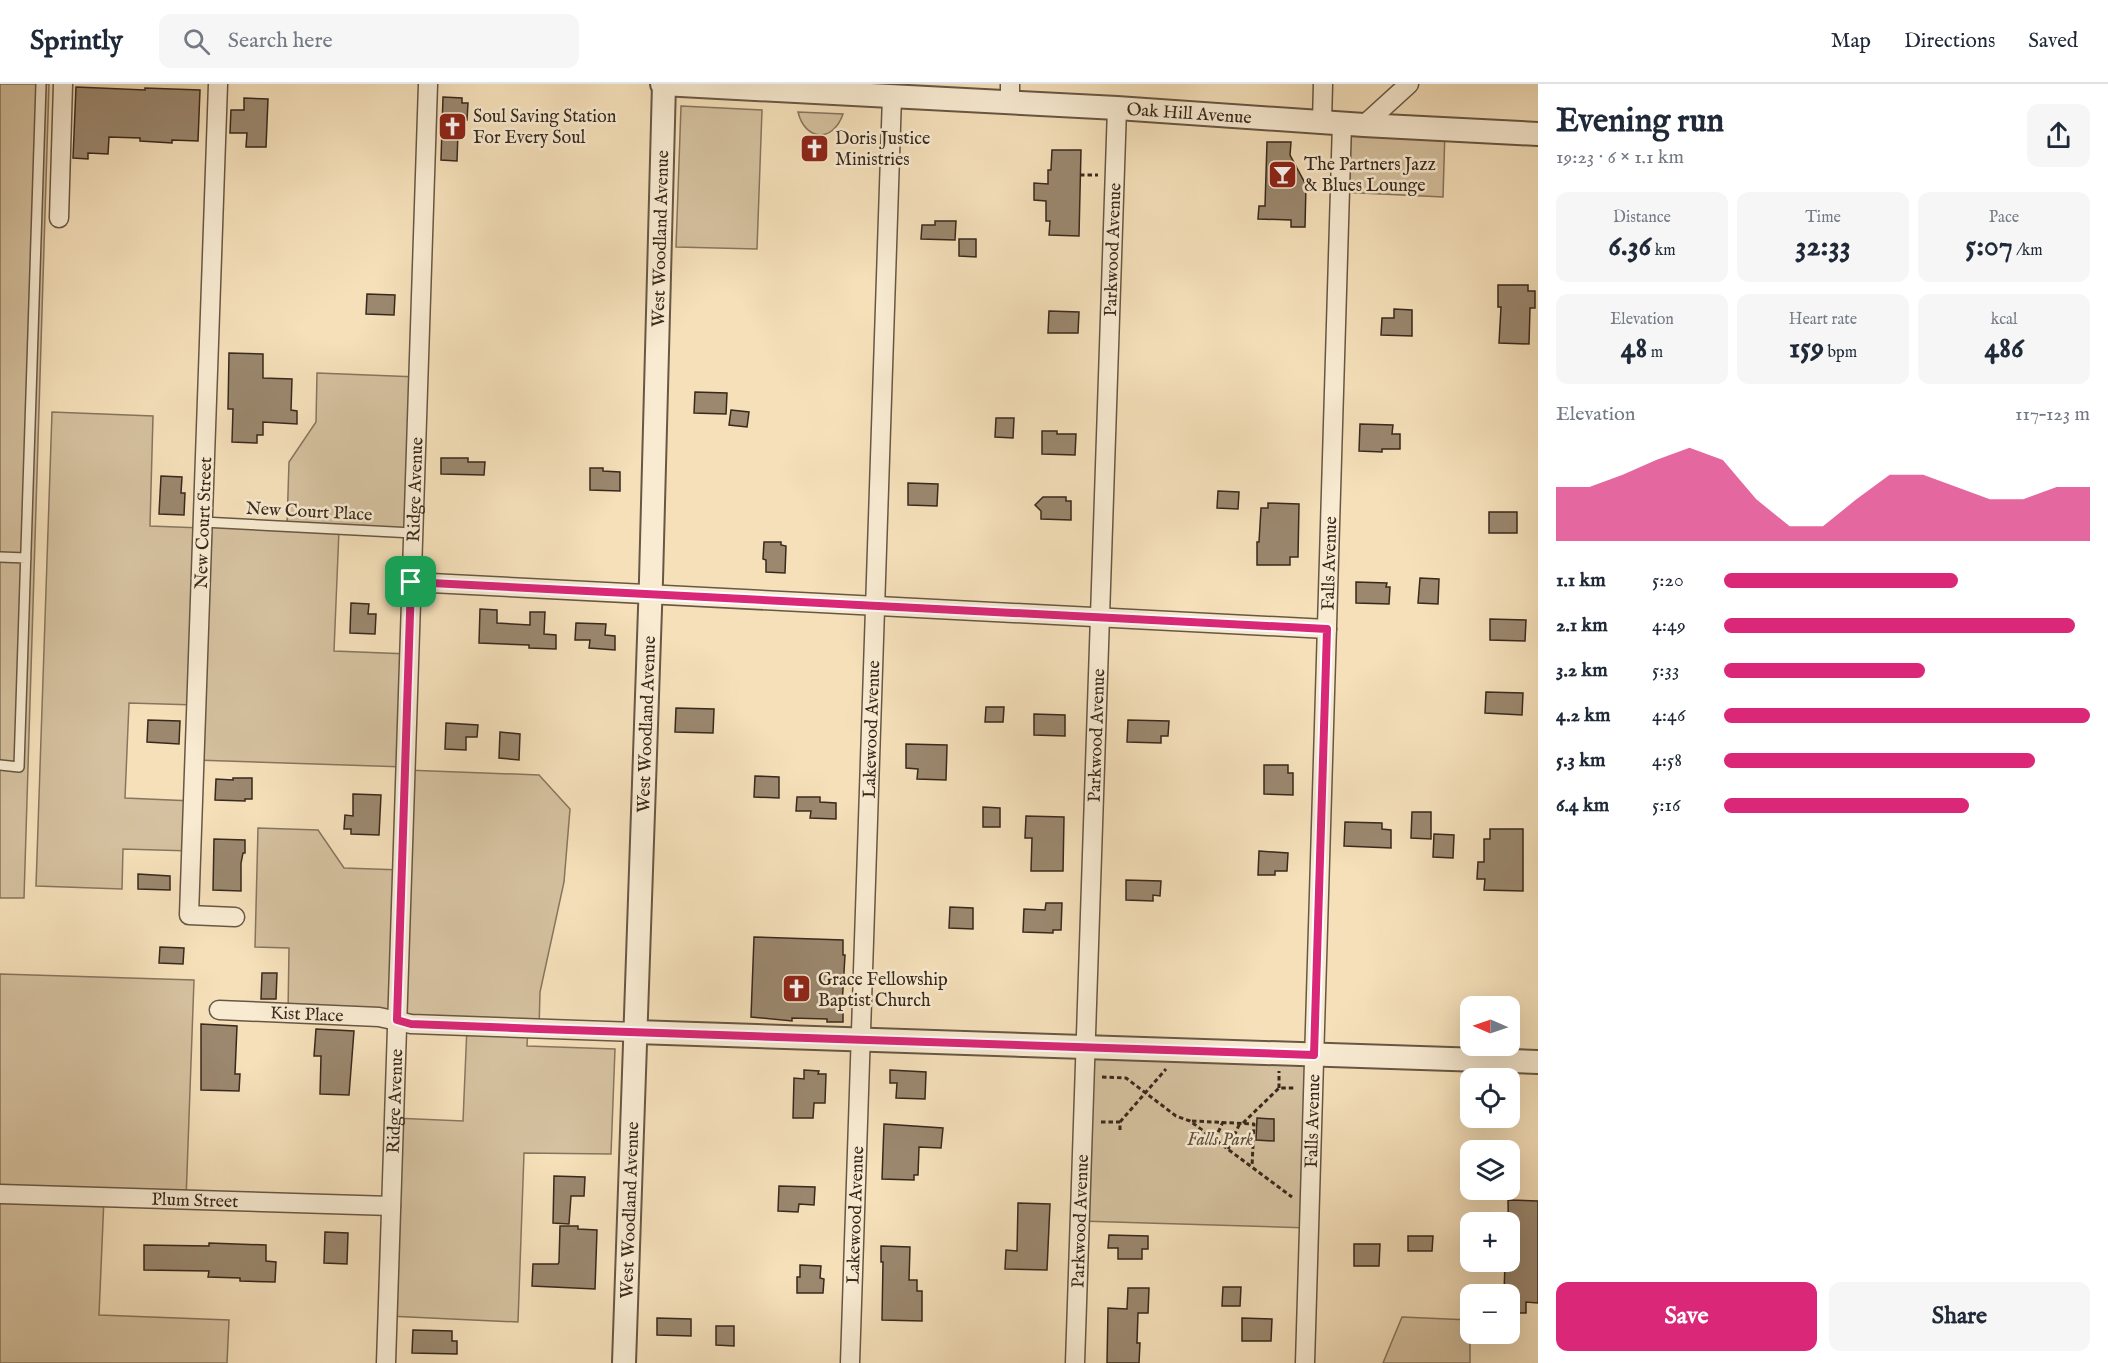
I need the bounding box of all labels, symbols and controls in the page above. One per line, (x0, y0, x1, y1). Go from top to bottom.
search box (159, 14, 579, 68)
text: Sprintly (30, 24, 123, 59)
icon: search (180, 25, 213, 58)
text: Search here (228, 27, 333, 55)
text: Map (1831, 28, 1871, 55)
text: Directions (1904, 28, 1995, 55)
text: Saved (2028, 28, 2078, 55)
street label: Oak Hill Avenue (1126, 99, 1252, 130)
text: Evening run (1556, 101, 1724, 143)
button: share (2027, 104, 2090, 167)
place label: Soul Saving Station For Every Soul (473, 106, 617, 150)
church icon: Soul Saving Station For Every Soul (436, 110, 468, 142)
place label: Doris Justice Ministries (835, 128, 930, 172)
church icon: Doris Justice Ministries (798, 132, 830, 164)
text: 19:23 · 6 × 1.1 km (1556, 145, 1684, 170)
street label: West Woodland Avenue (648, 150, 675, 327)
place label: The Partners Jazz & Blues Lounge (1304, 154, 1436, 198)
bar icon: The Partners Jazz & Blues Lounge (1267, 158, 1299, 190)
street label: Parkwood Avenue (1100, 182, 1127, 317)
text: Distance (1613, 208, 1671, 228)
text: Time (1805, 208, 1841, 228)
text: Pace (1989, 208, 2019, 228)
text: 6.36 (1608, 228, 1651, 266)
text: 32:33 (1795, 228, 1851, 266)
text: 5:07 (1965, 228, 2013, 266)
text: km (1651, 241, 1676, 261)
text: /km (2013, 241, 2043, 261)
text: Elevation (1610, 310, 1674, 330)
text: Heart rate (1789, 310, 1857, 330)
text: kcal (1991, 310, 2017, 330)
text: 48 (1621, 330, 1647, 368)
text: 159 (1789, 330, 1824, 368)
text: 486 (1984, 330, 2024, 368)
text: m (1647, 343, 1663, 363)
text: bpm (1824, 343, 1857, 363)
text: Elevation (1556, 402, 1635, 427)
text: 117–123 m (2015, 402, 2090, 427)
street label: Ridge Avenue (403, 437, 429, 542)
street label: New Court Street (191, 456, 218, 590)
street label: New Court Place (245, 498, 373, 527)
street label: Falls Avenue (1317, 516, 1343, 611)
pin (385, 556, 436, 607)
icon: arrive (394, 565, 427, 598)
text: 1.1 km (1556, 568, 1606, 593)
text: 5:20 (1652, 568, 1684, 593)
text: 2.1 km (1556, 613, 1608, 638)
text: 4:49 (1652, 613, 1686, 638)
street label: West Woodland Avenue (633, 636, 662, 813)
text: 3.2 km (1556, 658, 1608, 683)
text: 5:33 (1652, 658, 1679, 683)
street label: Lakewood Avenue (859, 660, 886, 799)
street label: Parkwood Avenue (1084, 668, 1111, 803)
text: 4.2 km (1556, 703, 1610, 728)
text: 4:46 (1652, 703, 1685, 728)
text: 5.3 km (1556, 748, 1606, 773)
text: 4:58 (1652, 748, 1682, 773)
text: 6.4 km (1556, 793, 1609, 818)
text: 5:16 (1652, 793, 1680, 818)
place label: Grace Fellowship Baptist Church (818, 969, 948, 1013)
church icon: Grace Fellowship Baptist Church (781, 973, 813, 1005)
north arrow (1460, 996, 1520, 1056)
map controls (1460, 996, 1520, 1344)
street label: Kist Place (270, 1002, 344, 1028)
street label: Ridge Avenue (383, 1048, 409, 1154)
button: locate (1460, 1068, 1520, 1128)
street label: Falls Avenue (1301, 1074, 1327, 1169)
street label: West Woodland Avenue (616, 1121, 645, 1299)
park label: Falls Park (1187, 1129, 1253, 1152)
button: layers (1460, 1140, 1520, 1200)
street label: Lakewood Avenue (843, 1146, 870, 1285)
street label: Parkwood Avenue (1068, 1154, 1095, 1288)
street label: Plum Street (151, 1189, 239, 1214)
button: + (1460, 1212, 1520, 1272)
button: Save (1556, 1282, 1817, 1351)
button: Share (1829, 1282, 2090, 1351)
button: − (1460, 1284, 1520, 1344)

